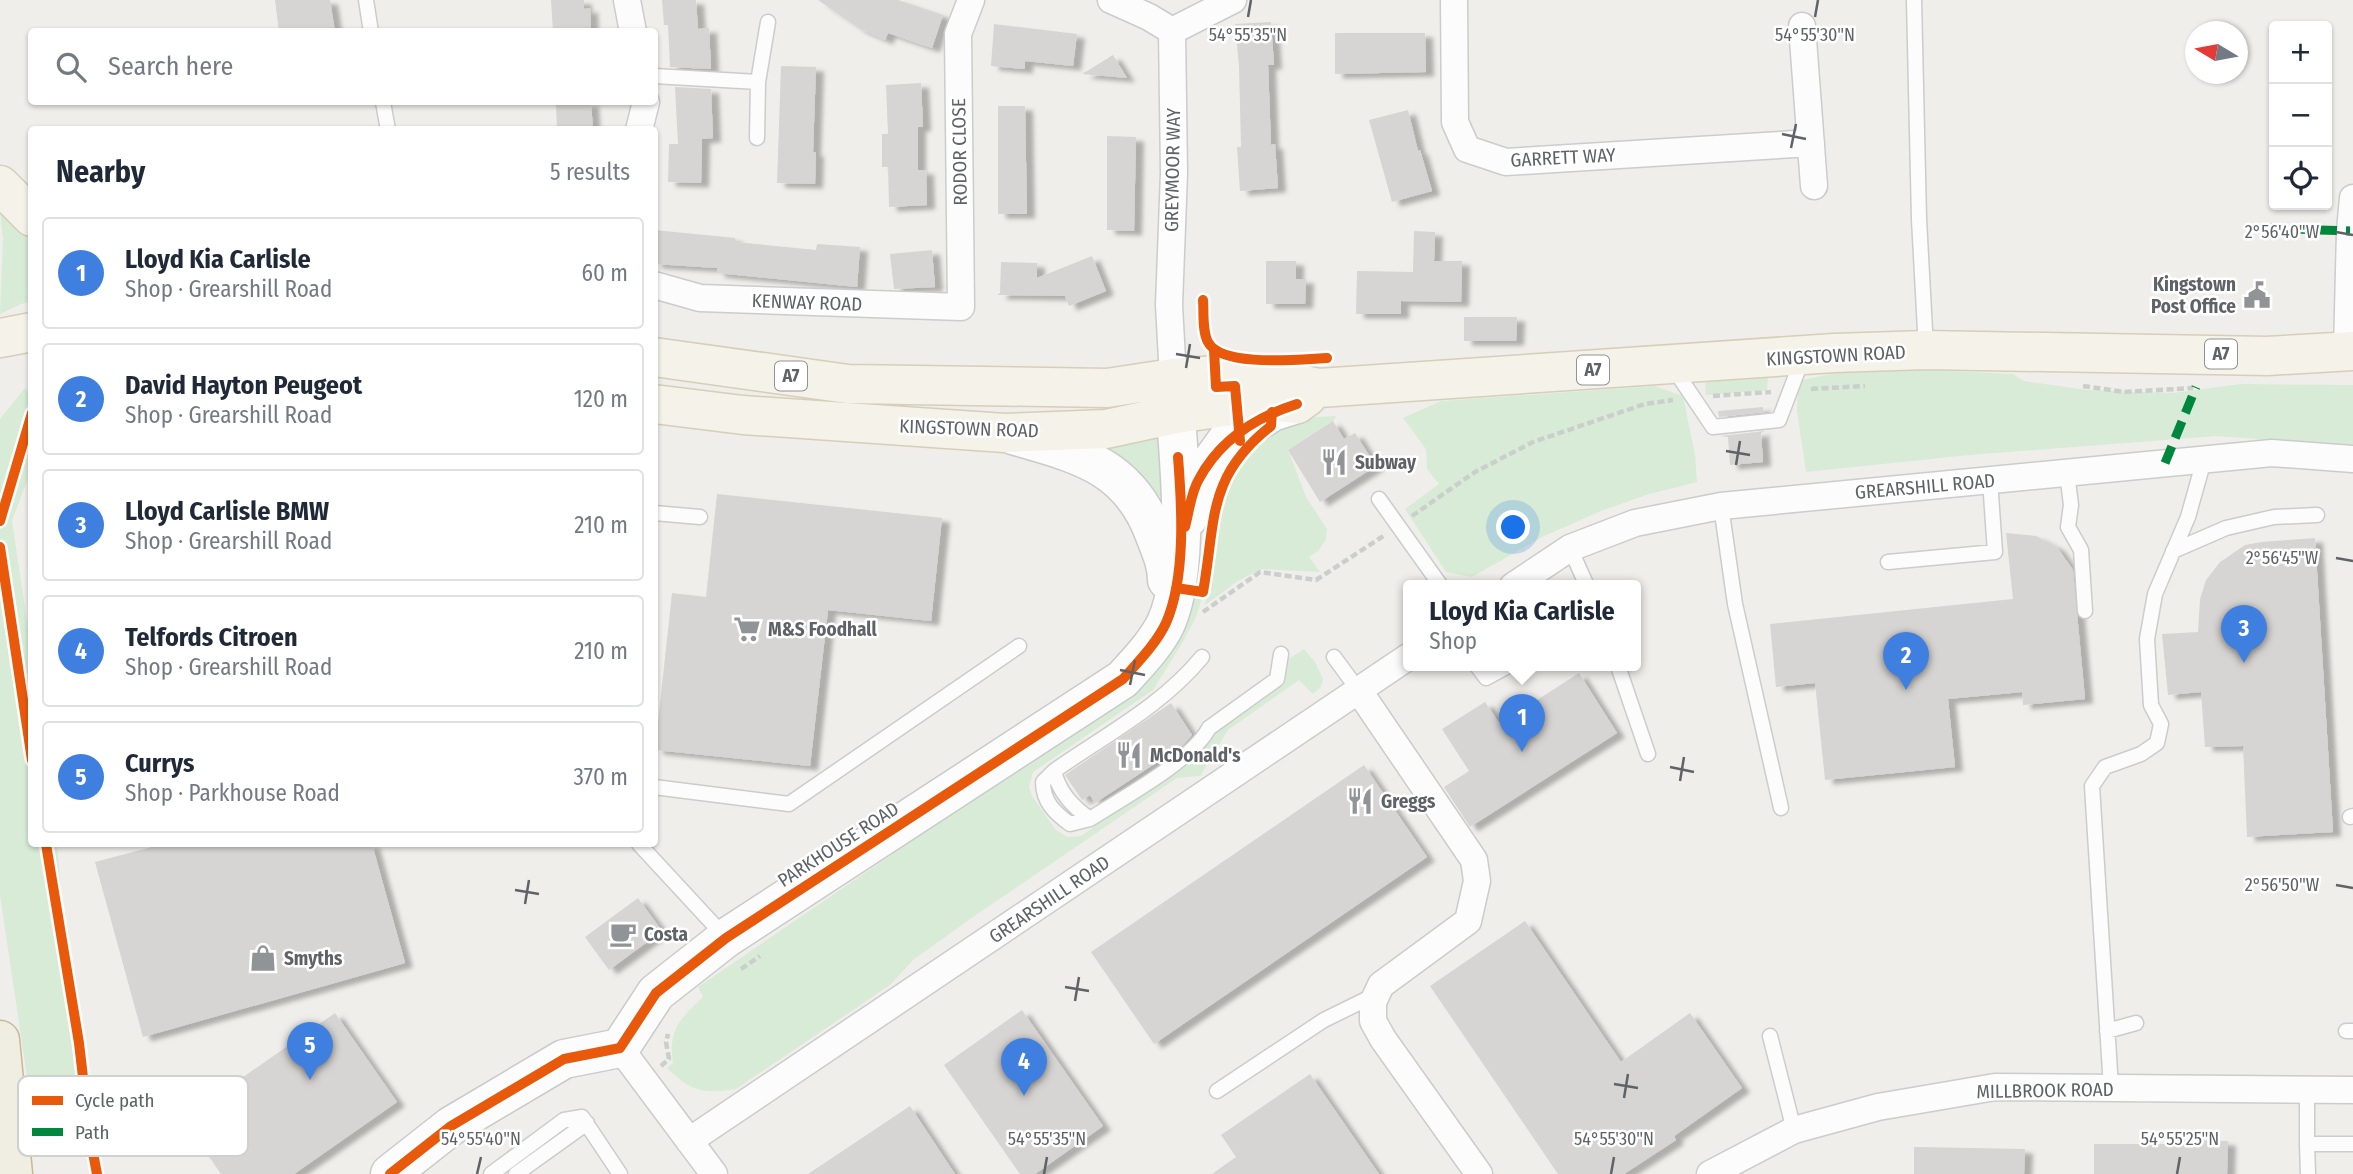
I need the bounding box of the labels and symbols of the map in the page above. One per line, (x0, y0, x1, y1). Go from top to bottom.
north arrow (2185, 21, 2248, 84)
text: 54°55'35"N (1209, 24, 1287, 46)
text: 54°55'30"N (1775, 24, 1855, 46)
street label: RODOR CLOSE (947, 98, 972, 206)
street label: GREYMOOR WAY (1160, 107, 1185, 232)
street label: GARRETT WAY (1510, 143, 1617, 172)
text: 2°56'40"W (2245, 221, 2320, 243)
place label: Kingstown Post Office (2151, 273, 2236, 318)
public building icon: Kingstown Post Office (2242, 280, 2272, 310)
street label: KENWAY ROAD (751, 289, 863, 316)
street label: KINGSTOWN ROAD (1766, 340, 1906, 371)
road number: A7 (2205, 340, 2237, 368)
road number: A7 (1577, 356, 1609, 384)
road number: A7 (775, 362, 807, 390)
street label: KINGSTOWN ROAD (899, 415, 1039, 442)
restaurant icon: Subway (1319, 447, 1349, 477)
place label: Subway (1355, 451, 1417, 474)
street label: GREARSHILL ROAD (1854, 469, 1996, 504)
your location (1496, 510, 1530, 544)
text: 2°56'45"W (2246, 547, 2319, 569)
pin: 3 (2221, 605, 2267, 663)
supermarket icon: M&S Foodhall (732, 614, 762, 644)
place label: M&S Foodhall (768, 618, 877, 641)
pin: 2 (1883, 632, 1929, 690)
pin: 1 (1499, 694, 1545, 752)
restaurant icon: McDonald's (1114, 740, 1144, 770)
place label: McDonald's (1150, 744, 1241, 767)
restaurant icon: Greggs (1345, 786, 1375, 816)
place label: Greggs (1381, 790, 1436, 813)
street label: PARKHOUSE ROAD (774, 797, 903, 892)
street label: GREARSHILL ROAD (985, 851, 1114, 948)
text: 2°56'50"W (2245, 874, 2320, 896)
cafe icon: Costa (608, 919, 638, 949)
place label: Costa (644, 923, 688, 946)
shop icon: Smyths (248, 943, 278, 973)
place label: Smyths (284, 947, 343, 970)
pin: 5 (287, 1022, 333, 1080)
pin: 4 (1001, 1038, 1047, 1096)
legend (18, 1076, 248, 1156)
street label: MILLBROOK ROAD (1976, 1078, 2114, 1103)
text: Cycle path (75, 1089, 154, 1112)
text: Path (75, 1121, 110, 1144)
text: 54°55'40"N (441, 1128, 521, 1150)
text: 54°55'35"N (1008, 1128, 1086, 1150)
text: 54°55'30"N (1574, 1128, 1654, 1150)
text: 54°55'25"N (2141, 1128, 2219, 1150)

